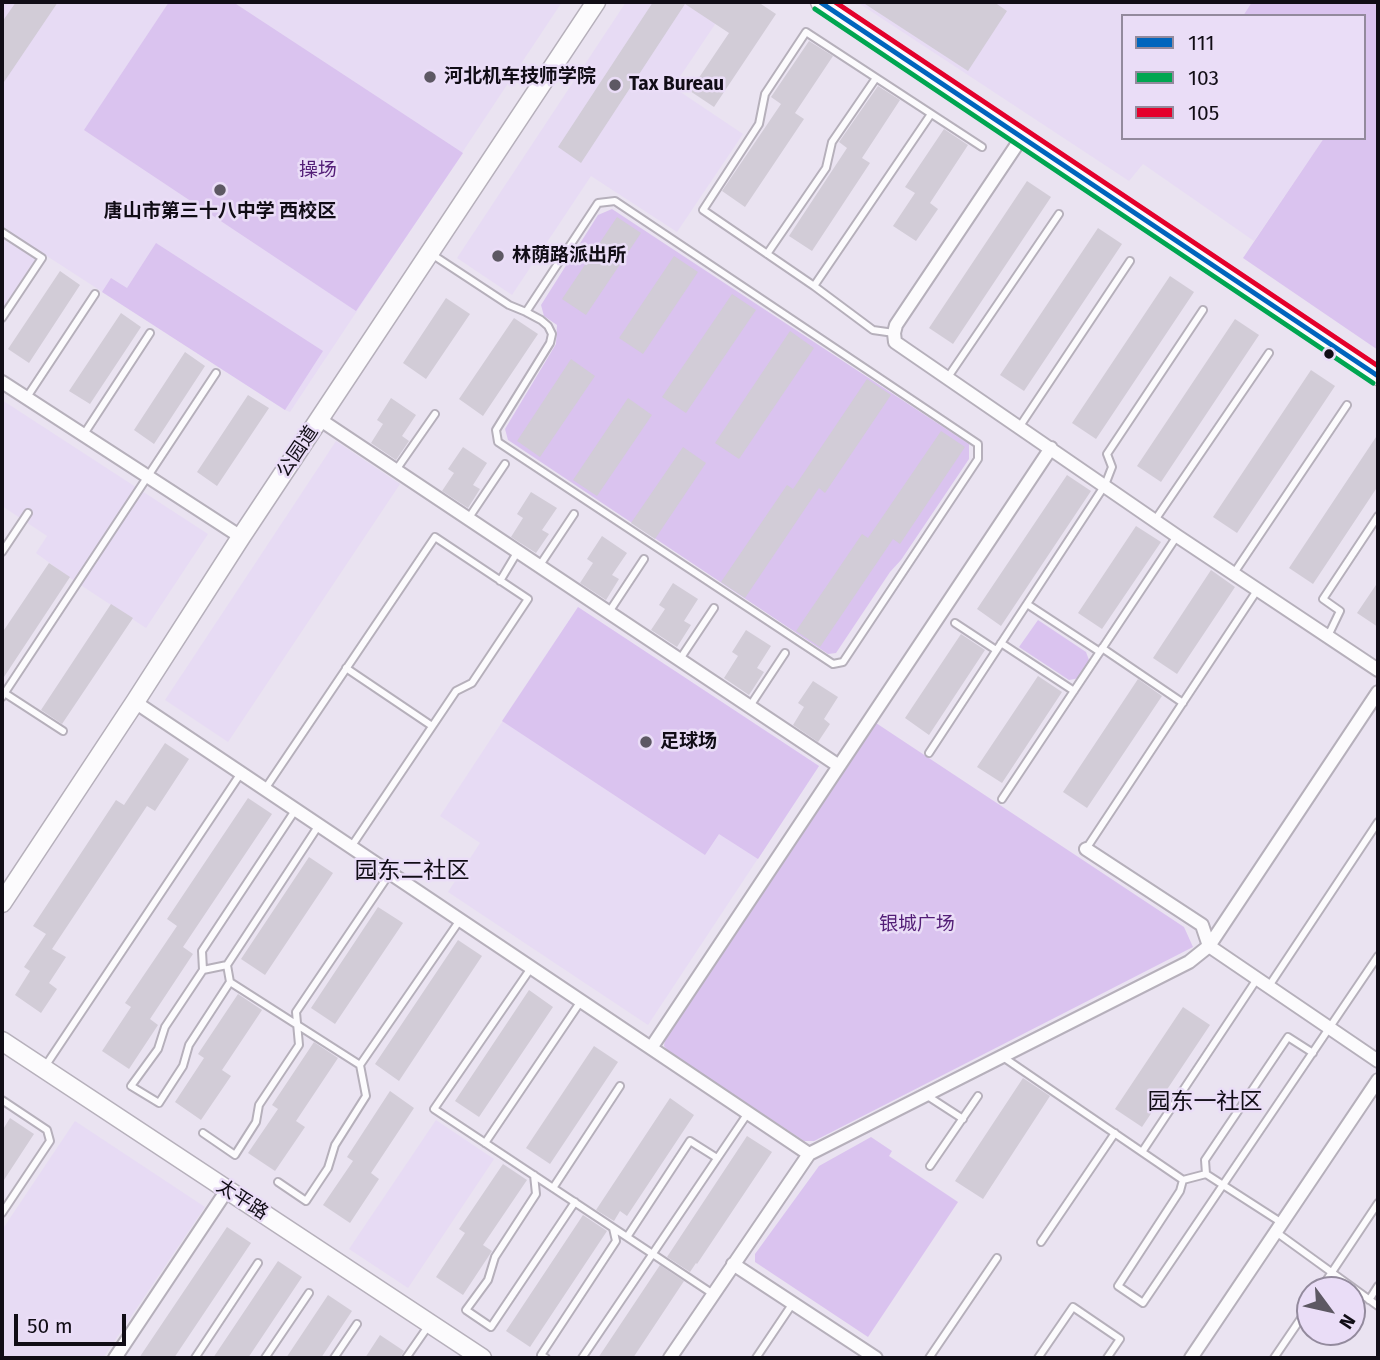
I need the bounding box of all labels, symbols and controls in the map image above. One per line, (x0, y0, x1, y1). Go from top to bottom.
legend (1121, 14, 1366, 140)
text: 111 (1188, 30, 1215, 56)
text: 103 (1188, 65, 1219, 91)
place label: 河北机车技师学院 (444, 66, 596, 88)
marker: 河北机车技师学院 (422, 69, 438, 85)
place label: Tax Bureau (629, 74, 724, 96)
marker: Tax Bureau (607, 77, 623, 93)
text: 105 (1188, 100, 1219, 126)
park label: 操场 (299, 160, 337, 182)
marker: 唐山市第三十八中学 西校区 (212, 182, 228, 198)
place label: 唐山市第三十八中学 西校区 (104, 201, 336, 223)
place label: 林荫路派出所 (512, 245, 626, 267)
marker: 林荫路派出所 (490, 248, 506, 264)
unlabelled marker (1322, 347, 1336, 361)
street label: 公园道 (273, 422, 323, 482)
place label: 足球场 (660, 731, 717, 753)
marker: 足球场 (638, 734, 654, 750)
district label: 园东二社区 (355, 858, 469, 886)
park label: 银城广场 (879, 914, 955, 936)
district label: 园东一社区 (1148, 1089, 1262, 1117)
street label: 太平路 (212, 1175, 272, 1225)
north arrow (1296, 1276, 1366, 1346)
scale bar (18, 1300, 130, 1344)
text: N (1334, 1310, 1360, 1333)
text: 50 m (27, 1313, 73, 1339)

